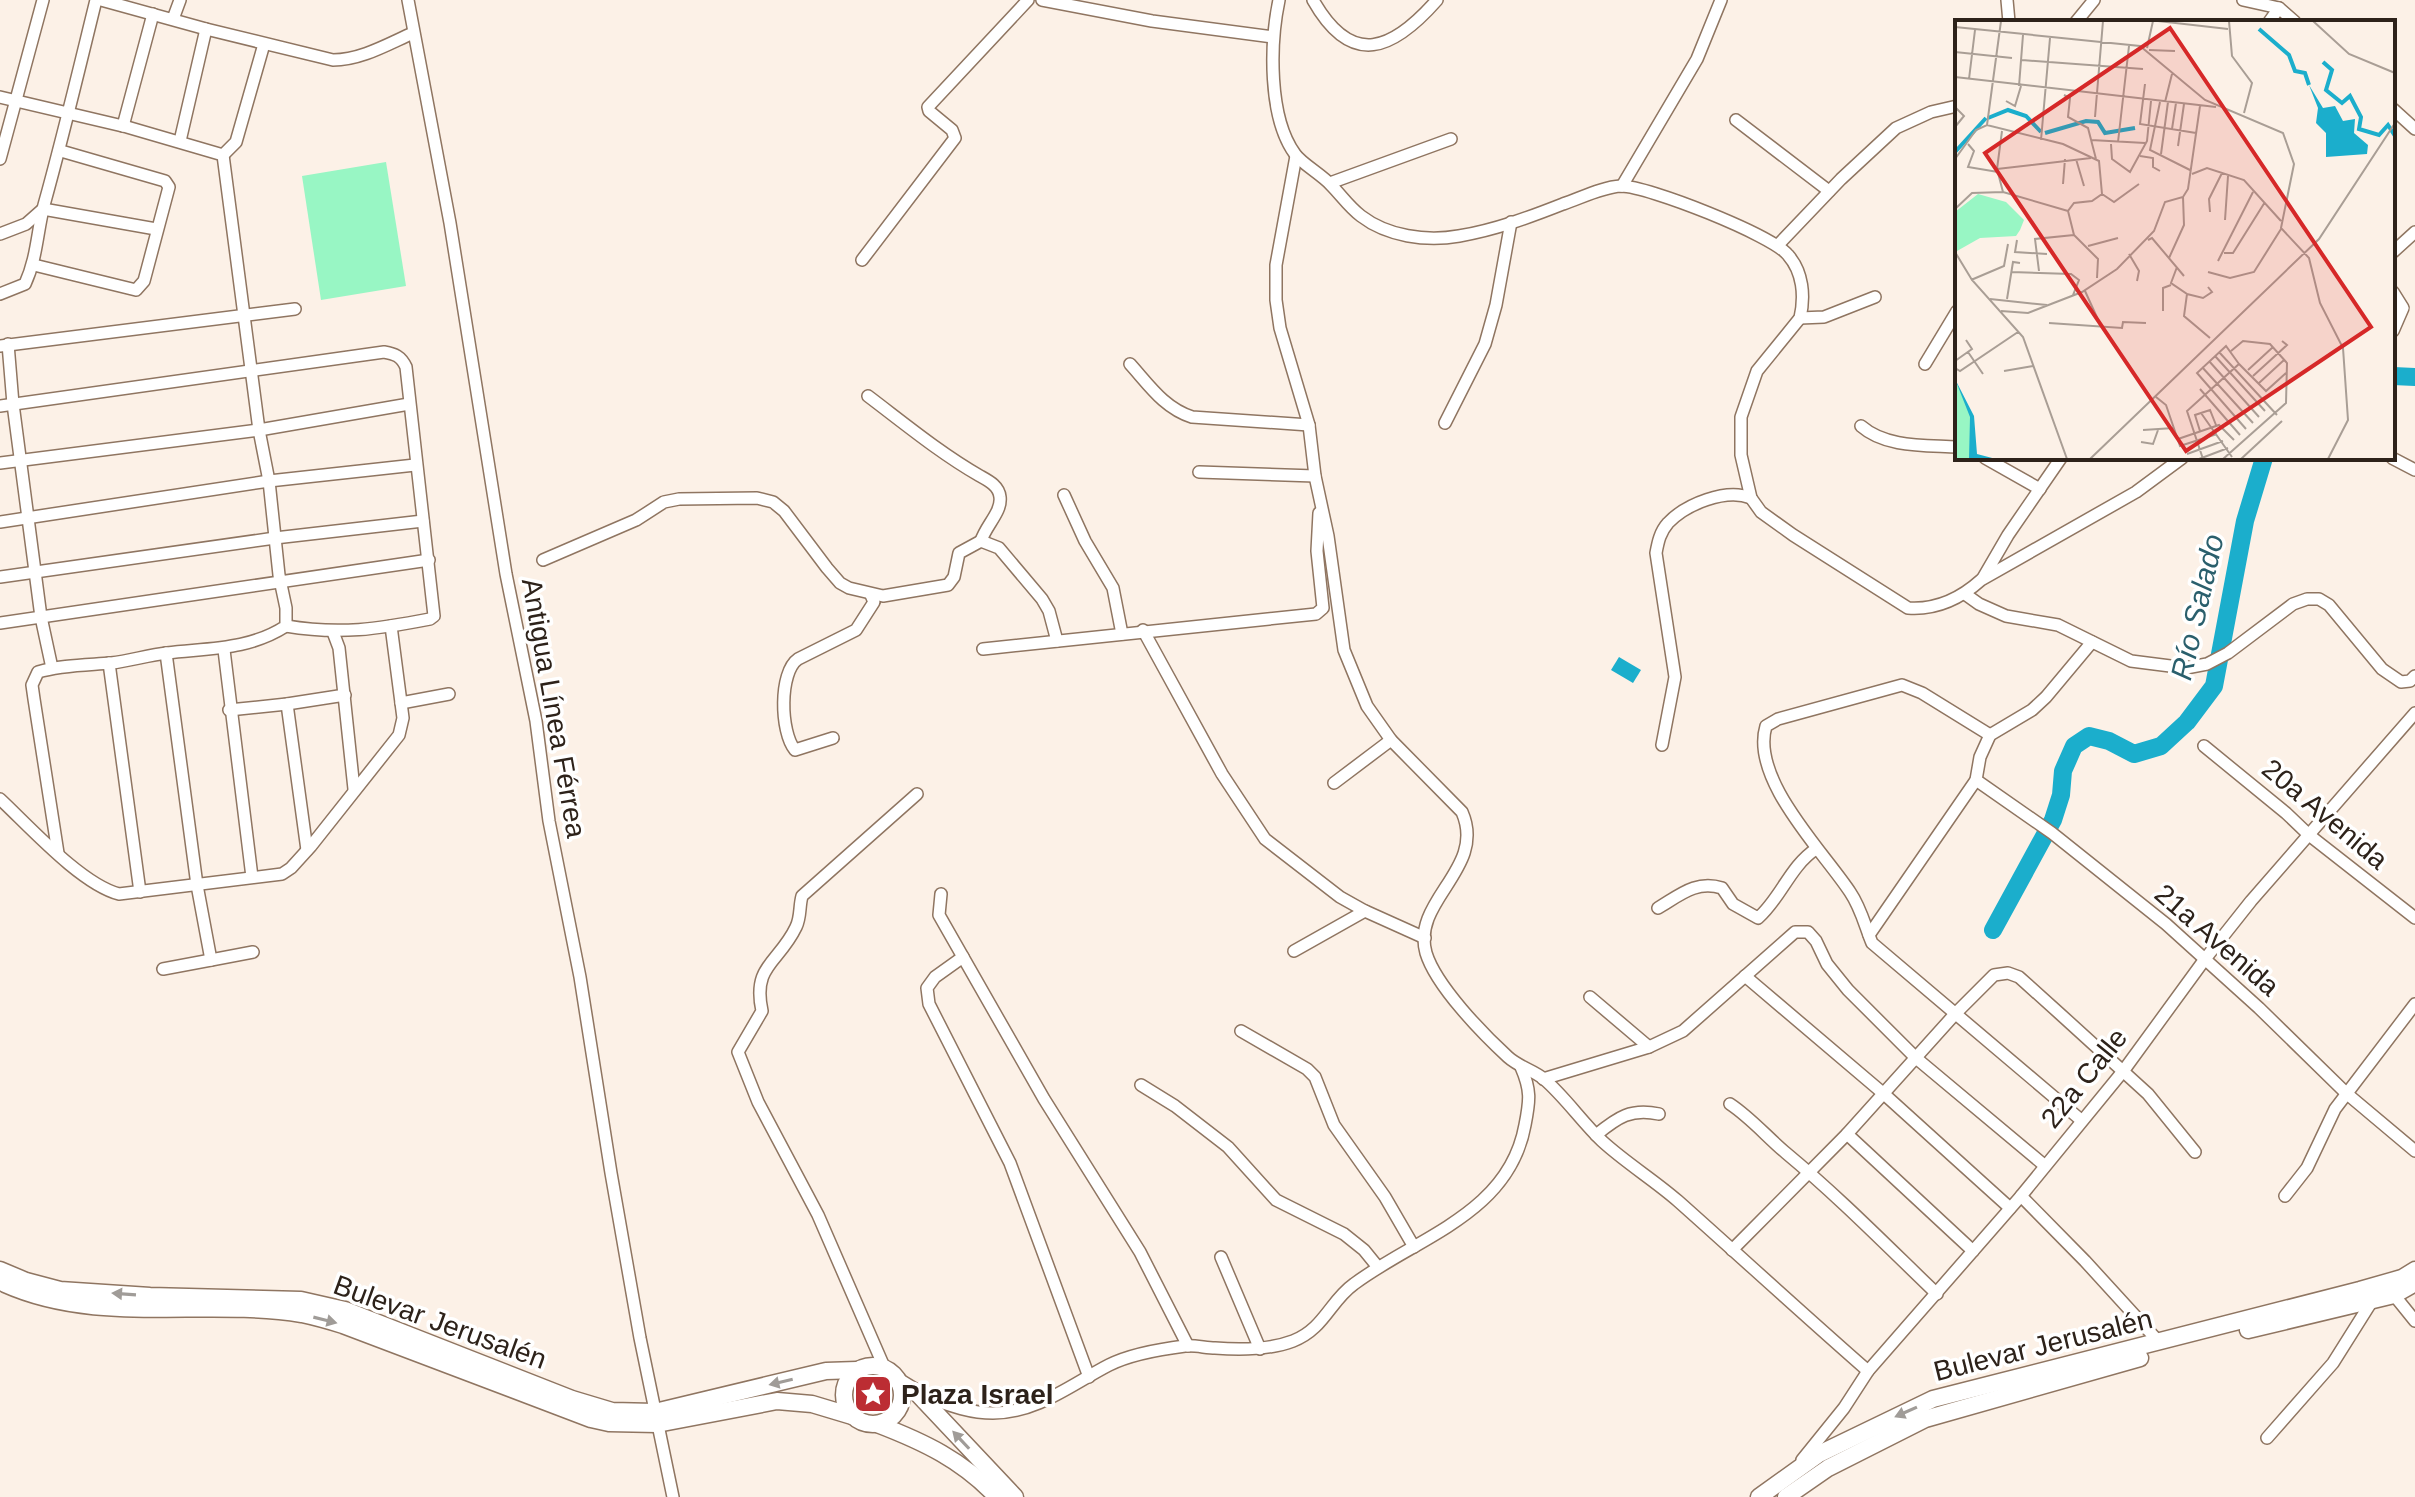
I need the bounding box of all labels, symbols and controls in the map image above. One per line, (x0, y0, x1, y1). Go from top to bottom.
inset map (1955, 20, 2395, 460)
water label: Río Salado (2164, 531, 2230, 683)
street label: Antigua Línea Férrea (516, 576, 592, 841)
street label: 20a Avenida (2256, 753, 2394, 876)
street label: 21a Avenida (2149, 878, 2285, 1002)
street label: 22a Calle (2035, 1022, 2133, 1134)
street label: Bulevar Jerusalén (329, 1269, 551, 1375)
one-way arrow (111, 1287, 136, 1300)
street label: Bulevar Jerusalén (1931, 1303, 2155, 1387)
one-way arrow (313, 1315, 338, 1327)
place icon: Plaza Israel (852, 1373, 894, 1415)
one-way arrow (769, 1377, 794, 1389)
place label: Plaza Israel (901, 1379, 1054, 1410)
one-way arrow (1895, 1405, 1918, 1418)
one-way arrow (953, 1431, 971, 1450)

